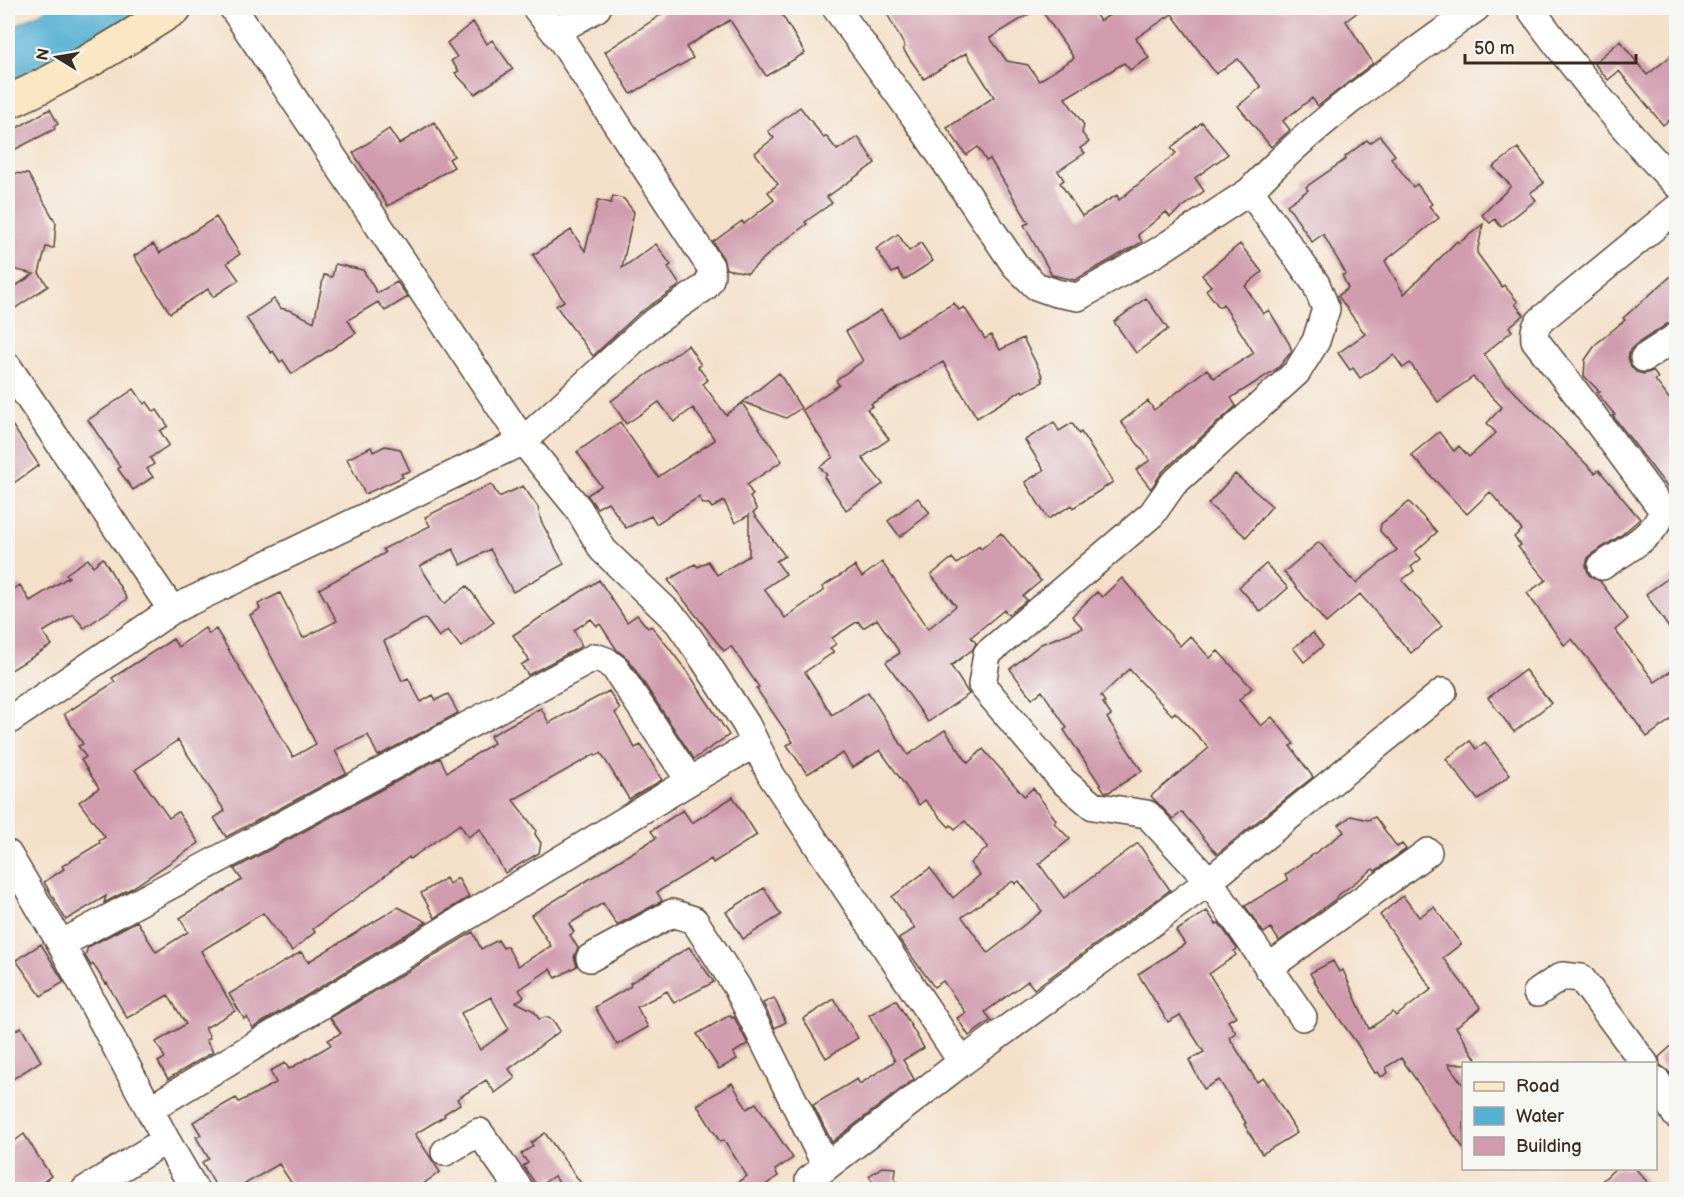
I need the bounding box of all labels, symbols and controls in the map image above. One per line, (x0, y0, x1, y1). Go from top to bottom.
north arrow (27, 27, 87, 87)
scale bar (1465, 27, 1636, 65)
text: 50 m (1474, 38, 1515, 59)
text: N (33, 47, 54, 62)
legend (1462, 1062, 1657, 1170)
text: Road (1516, 1076, 1560, 1097)
text: Water (1516, 1106, 1564, 1127)
text: Building (1516, 1136, 1582, 1157)

